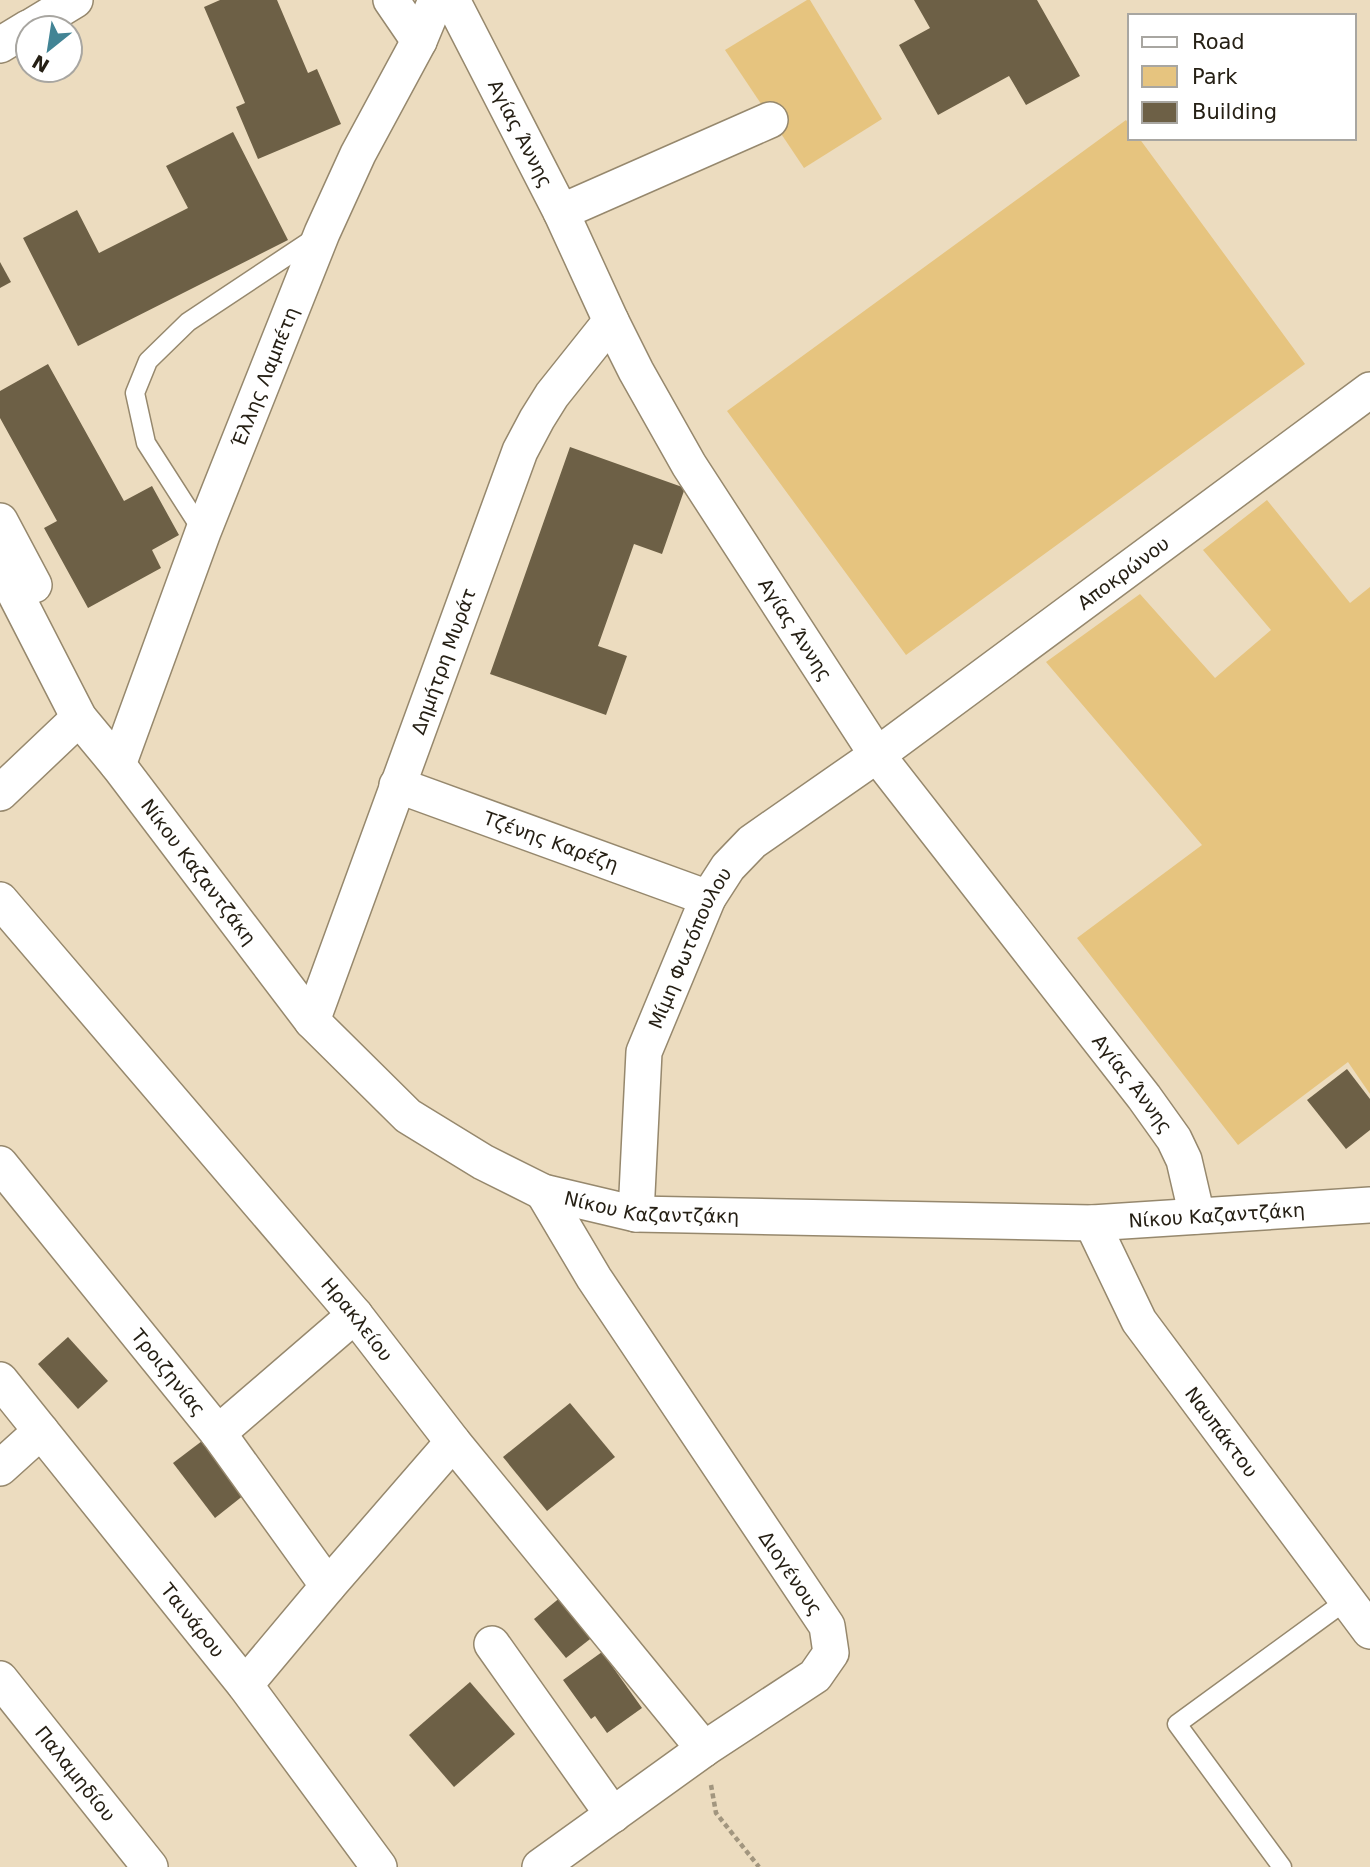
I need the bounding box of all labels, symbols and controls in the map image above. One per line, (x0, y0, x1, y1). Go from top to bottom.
north arrow (14, 14, 84, 84)
legend (1128, 14, 1356, 140)
text: Road (1192, 30, 1245, 54)
text: N (28, 50, 53, 77)
text: Park (1192, 65, 1238, 89)
street label: Αγίας Άννης (484, 76, 557, 191)
text: Building (1192, 100, 1277, 124)
street label: Έλλης Λαμπέτη (227, 304, 302, 451)
street label: Αποκρώνου (1073, 532, 1173, 614)
street label: Αγίας Άννης (754, 574, 837, 685)
street label: Δημήτρη Μυράτ (407, 585, 480, 737)
street label: Νίκου Καζαντζάκη (137, 795, 261, 949)
street label: Τζένης Καρέζη (480, 806, 622, 876)
street label: Μίμη Φωτόπουλου (644, 863, 736, 1032)
street label: Αγίας Άννης (1088, 1030, 1177, 1137)
street label: Νίκου Καζαντζάκη (562, 1186, 739, 1227)
street label: Νίκου Καζαντζάκη (1128, 1198, 1305, 1232)
street label: Ηρακλείου (317, 1273, 397, 1365)
street label: Τροιζηνίας (127, 1324, 210, 1420)
street label: Ναυπάκτου (1181, 1382, 1262, 1481)
street label: Διογένους (755, 1527, 827, 1619)
street label: Ταινάρου (156, 1578, 229, 1661)
street label: Παλαμηδίου (31, 1722, 120, 1826)

